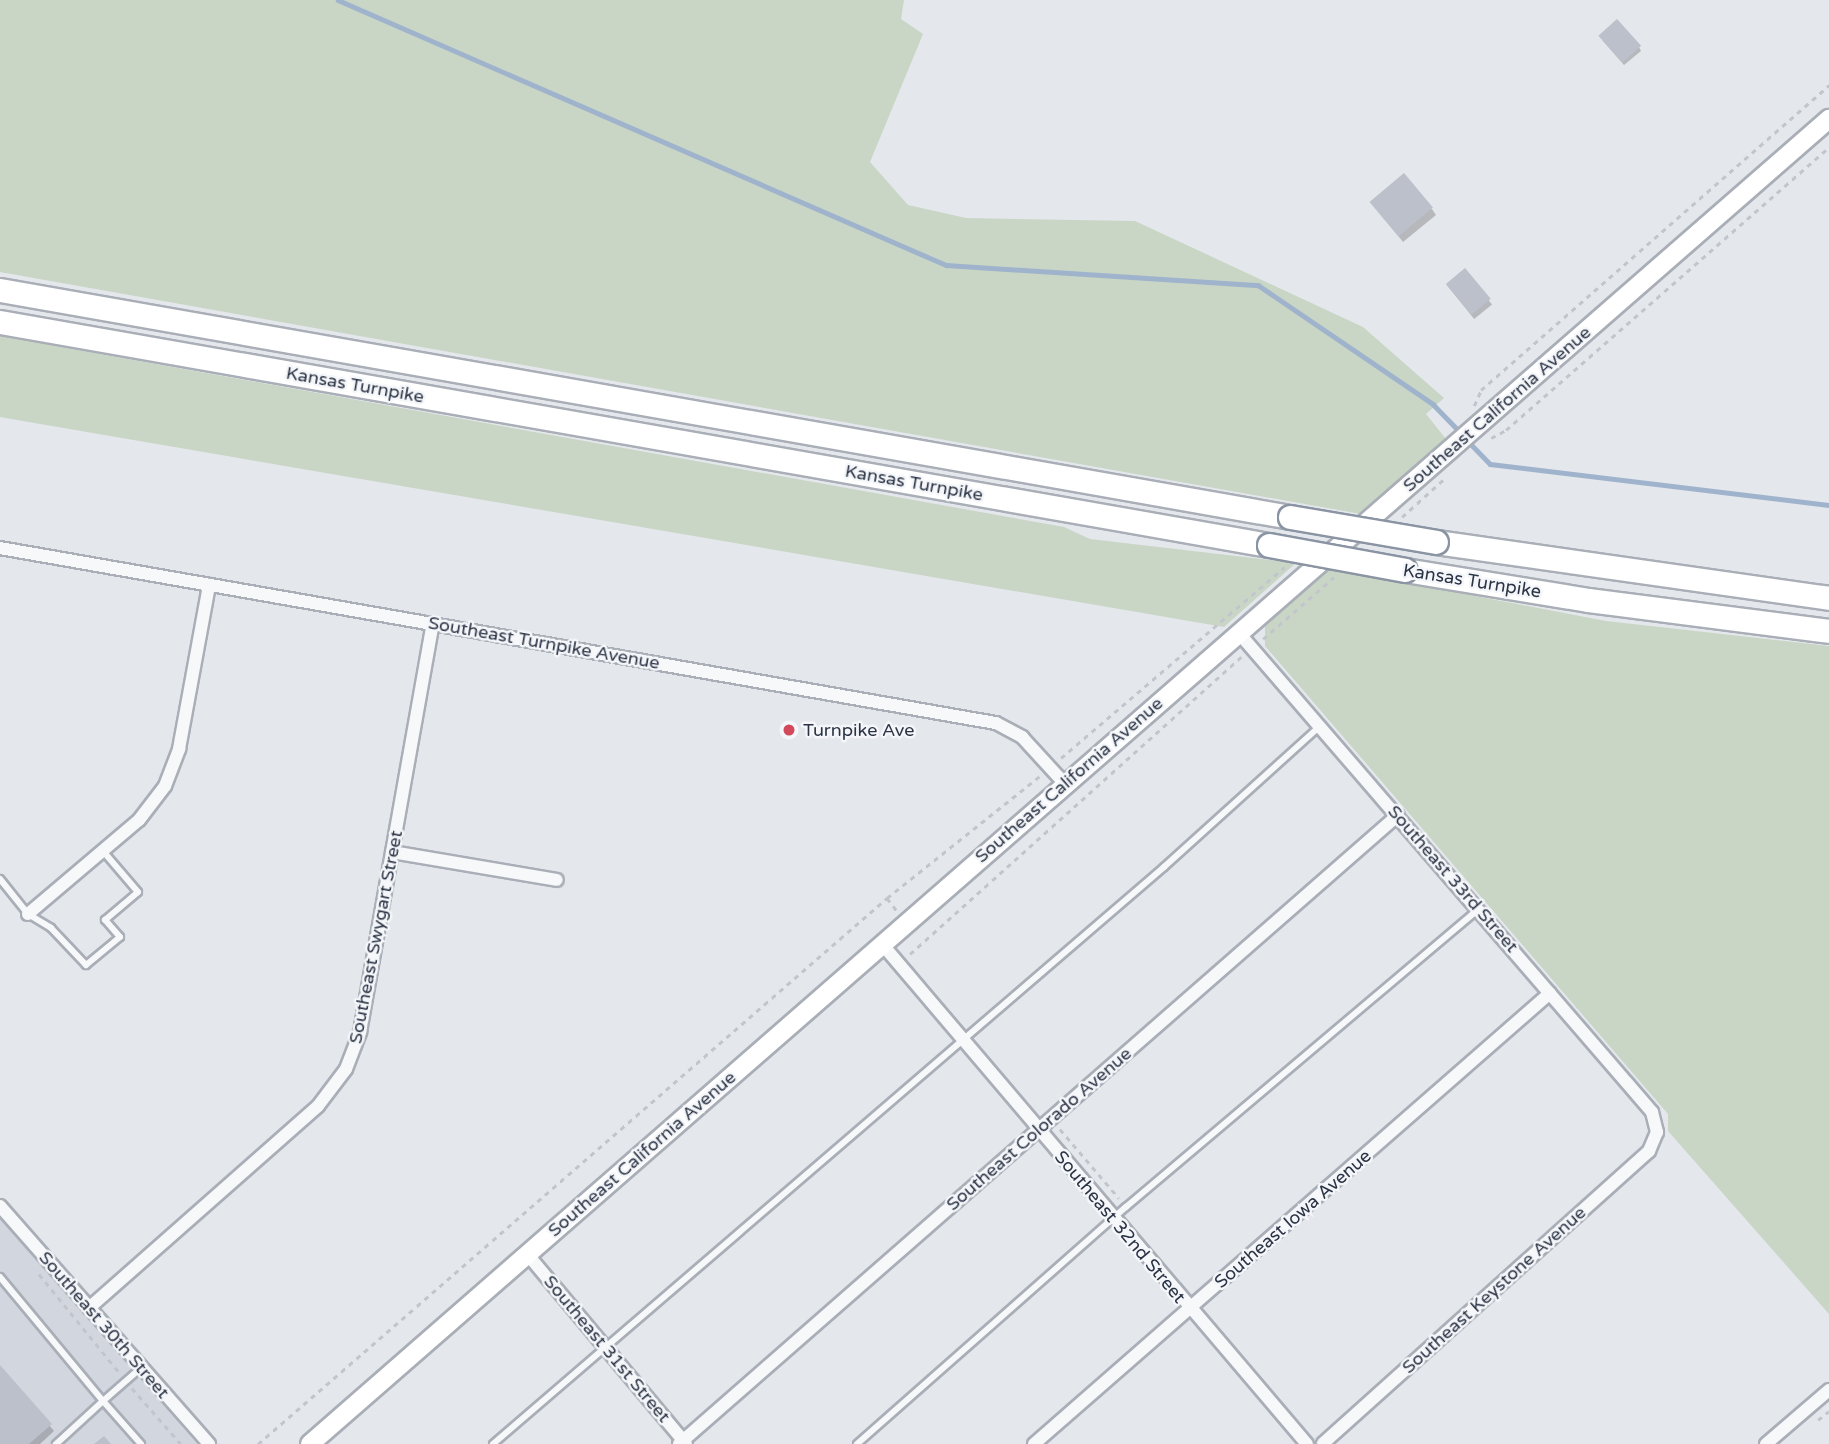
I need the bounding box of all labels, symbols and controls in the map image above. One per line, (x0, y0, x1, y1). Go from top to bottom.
street label: Southeast California Avenue (1399, 322, 1595, 496)
street label: Kansas Turnpike (284, 362, 426, 408)
street label: Kansas Turnpike (843, 460, 985, 506)
street label: Kansas Turnpike (1401, 559, 1543, 603)
street label: Southeast Turnpike Avenue (427, 612, 661, 674)
street label: Southeast California Avenue (971, 693, 1167, 867)
place label: Turnpike Ave (803, 719, 914, 741)
marker: Turnpike Ave (781, 722, 797, 738)
street label: Southeast 33rd Street (1383, 801, 1523, 957)
street label: Southeast Swygart Street (345, 828, 407, 1046)
street label: Southeast Colorado Avenue (942, 1043, 1136, 1215)
street label: Southeast California Avenue (544, 1067, 740, 1241)
street label: Southeast Iowa Avenue (1210, 1145, 1376, 1293)
street label: Southeast 32nd Street (1050, 1146, 1190, 1308)
street label: Southeast Keystone Avenue (1398, 1202, 1590, 1378)
street label: Southeast 30th Street (34, 1247, 174, 1403)
street label: Southeast 31st Street (539, 1271, 675, 1427)

